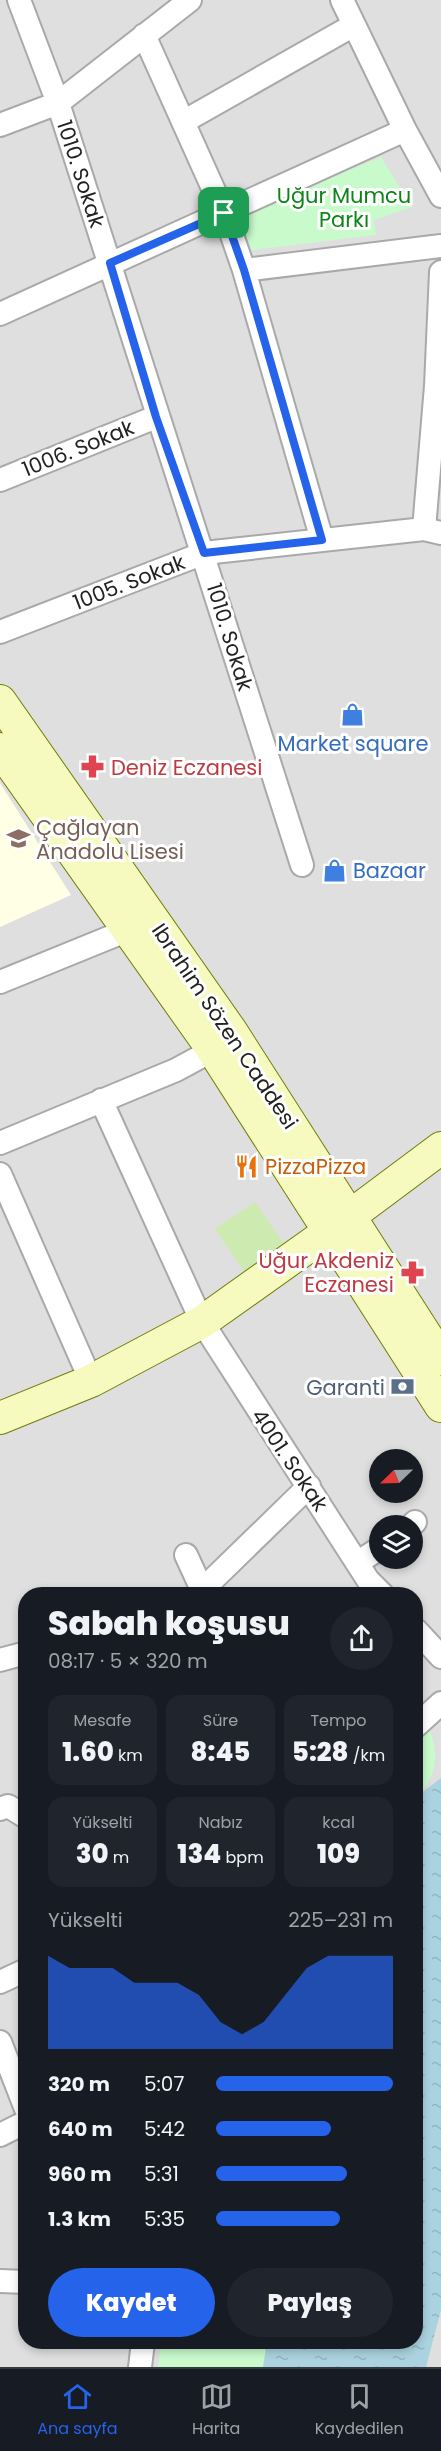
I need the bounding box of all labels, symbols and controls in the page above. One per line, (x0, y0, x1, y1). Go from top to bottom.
street label: 1010. Sokak (50, 117, 112, 232)
park label: Uğur Mumcu Parkı (277, 181, 411, 234)
pin (198, 187, 249, 238)
icon: arrive (207, 196, 240, 229)
street label: 1006. Sokak (18, 412, 138, 484)
street label: 1005. Sokak (69, 547, 189, 617)
street label: 1010. Sokak (200, 579, 260, 695)
shop icon: Market square (340, 702, 366, 728)
place label: Market square (278, 729, 428, 758)
place label: Deniz Eczanesi (111, 753, 263, 782)
pharmacy icon: Deniz Eczanesi (80, 754, 106, 780)
place label: Çağlayan Anadolu Lisesi (36, 813, 184, 866)
school or university icon: Çağlayan Anadolu Lisesi (5, 826, 31, 852)
place label: Bazaar (353, 856, 426, 885)
shop icon: Bazaar (322, 857, 348, 883)
street label: Ibrahim Sözen Caddesi (145, 917, 305, 1135)
place label: PizzaPizza (265, 1152, 366, 1181)
restaurant icon: PizzaPizza (234, 1153, 260, 1179)
place label: Uğur Akdeniz Eczanesi (258, 1246, 394, 1299)
pharmacy icon: Uğur Akdeniz Eczanesi (399, 1259, 425, 1285)
place label: Garanti (306, 1373, 385, 1402)
bank icon: Garanti (390, 1374, 416, 1400)
street label: 4001. Sokak (245, 1403, 335, 1517)
north arrow (369, 1449, 423, 1503)
map controls (369, 1449, 423, 1569)
button: layers (369, 1515, 423, 1569)
text: Sabah koşusu (48, 1600, 290, 1647)
button: share (330, 1607, 393, 1670)
text: 08:17 · 5 × 320 m (48, 1647, 208, 1675)
text: Mesafe (73, 1709, 132, 1732)
text: Süre (203, 1709, 238, 1732)
text: Tempo (310, 1709, 367, 1732)
text: 1.60 (62, 1734, 114, 1770)
text: 8:45 (191, 1734, 250, 1770)
text: 5:28 (292, 1734, 349, 1770)
text: km (114, 1744, 143, 1767)
text: /km (349, 1744, 385, 1767)
text: Yükselti (73, 1811, 132, 1834)
text: Nabız (198, 1811, 243, 1834)
text: kcal (322, 1811, 355, 1834)
text: 30 (76, 1836, 109, 1872)
text: 134 (177, 1836, 221, 1872)
text: 109 (317, 1836, 360, 1872)
text: m (109, 1846, 129, 1869)
text: bpm (221, 1846, 264, 1869)
text: Yükselti (48, 1906, 123, 1934)
text: 225–231 m (288, 1906, 393, 1934)
text: 320 m (48, 2070, 110, 2098)
text: 5:07 (144, 2070, 184, 2098)
text: 640 m (48, 2115, 113, 2143)
text: 5:42 (144, 2115, 185, 2143)
text: 960 m (48, 2160, 112, 2188)
text: 5:31 (144, 2160, 179, 2188)
text: 1.3 km (48, 2205, 111, 2233)
text: 5:35 (144, 2205, 185, 2233)
button: Kaydet (48, 2268, 215, 2337)
button: Paylaş (227, 2268, 393, 2337)
tab: Ana sayfa (37, 2380, 118, 2441)
tab: Harita (192, 2380, 240, 2441)
tab: Kaydedilen (315, 2380, 404, 2441)

